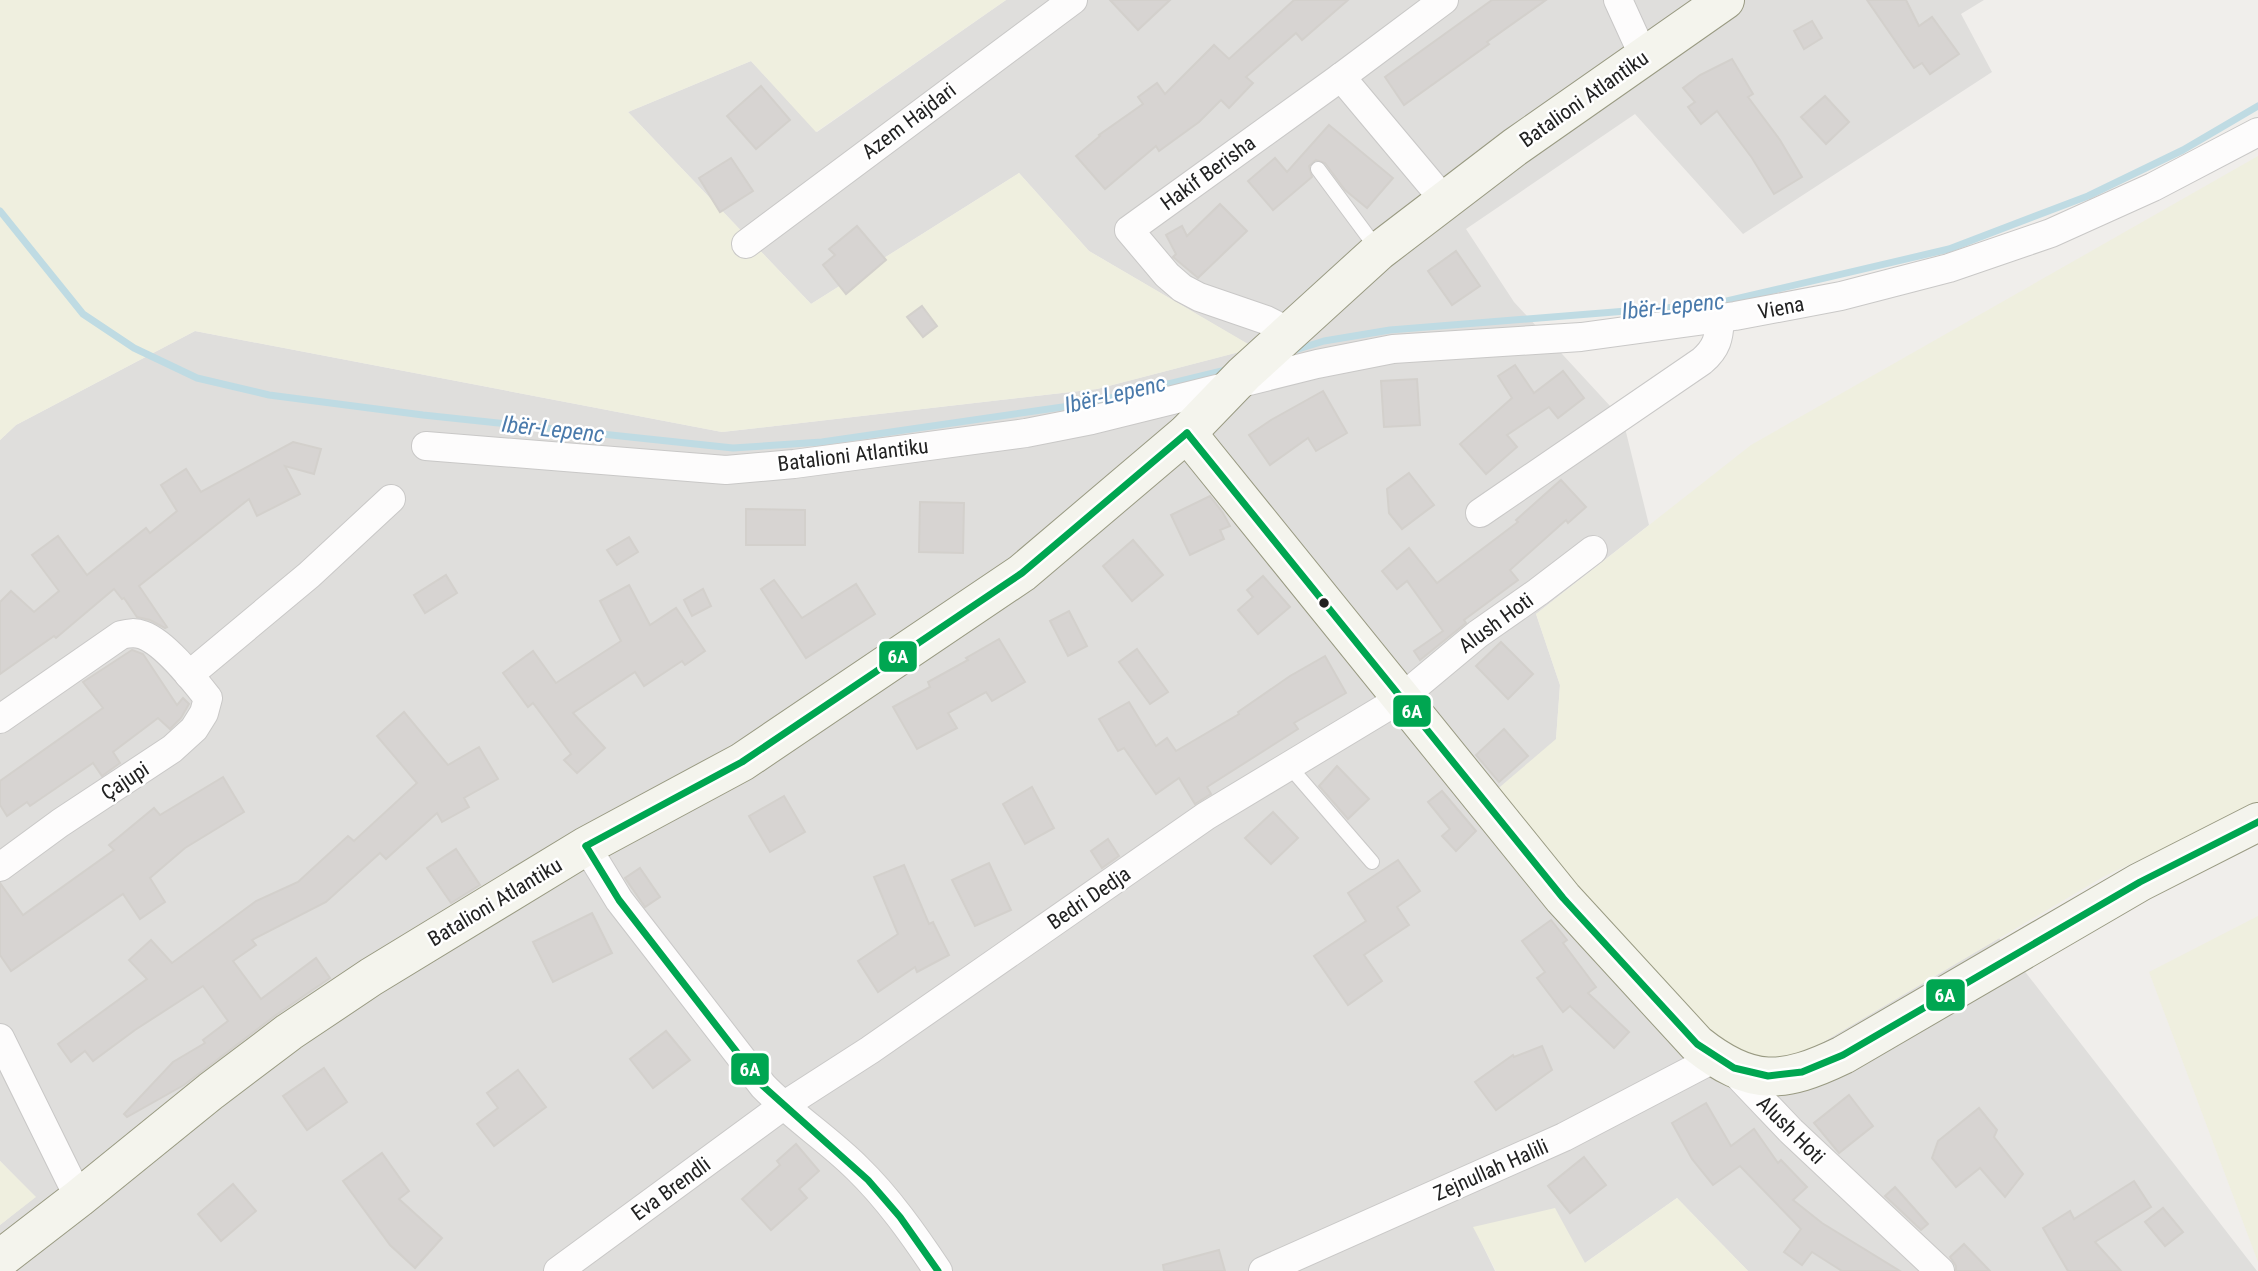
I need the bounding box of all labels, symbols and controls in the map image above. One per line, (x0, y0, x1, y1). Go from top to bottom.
street label: Batalioni Atlantiku (1515, 46, 1653, 152)
street label: Azem Hajdari (857, 78, 961, 164)
street label: Hakif Berisha (1156, 131, 1260, 215)
water label: Ibër-Lepenc (1620, 288, 1726, 325)
street label: Viena (1756, 292, 1806, 324)
water label: Ibër-Lepenc (1062, 370, 1168, 419)
water label: Ibër-Lepenc (500, 411, 606, 448)
street label: Batalioni Atlantiku (776, 434, 930, 476)
street label: Alush Hoti (1454, 588, 1538, 658)
unlabelled marker (1317, 596, 1331, 610)
line badge: 6A (878, 640, 918, 673)
text: 6A (888, 645, 909, 668)
line badge: 6A (1392, 694, 1432, 728)
text: 6A (1402, 700, 1423, 723)
street label: Çajupi (97, 757, 153, 805)
street label: Batalioni Atlantiku (424, 853, 566, 951)
street label: Bedri Dedja (1043, 862, 1135, 934)
line badge: 6A (1925, 978, 1966, 1012)
text: 6A (1935, 984, 1956, 1007)
line badge: 6A (730, 1052, 770, 1086)
text: 6A (740, 1058, 761, 1081)
street label: Alush Hoti (1752, 1091, 1830, 1169)
street label: Zejnullah Halili (1430, 1134, 1552, 1206)
street label: Eva Brendli (627, 1152, 715, 1226)

